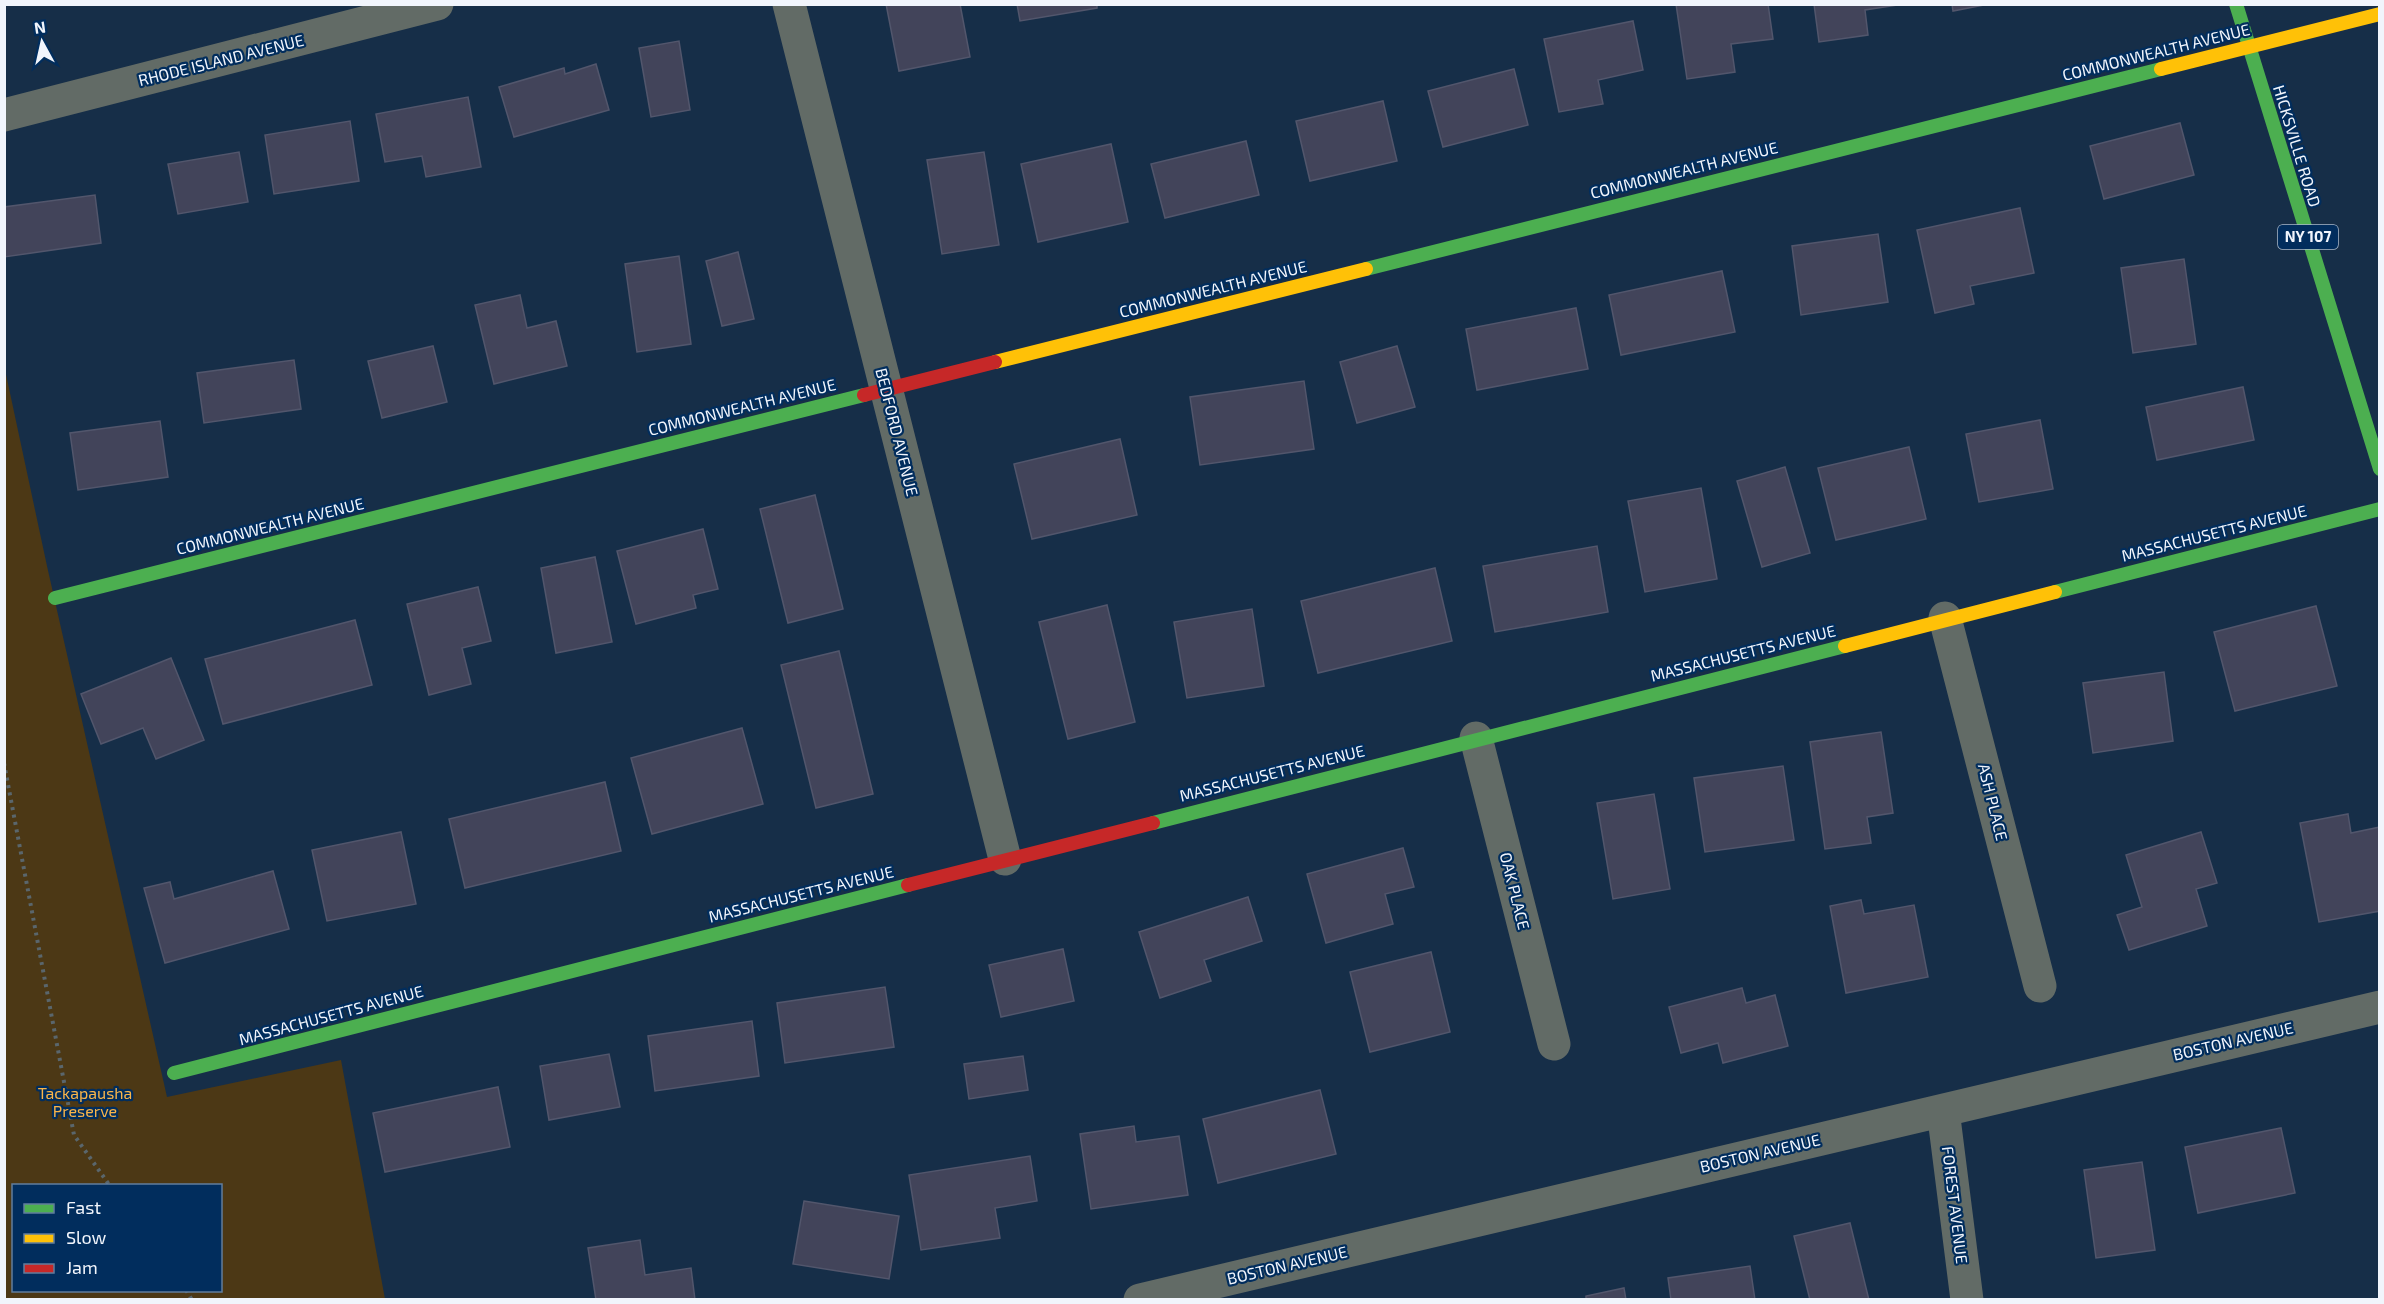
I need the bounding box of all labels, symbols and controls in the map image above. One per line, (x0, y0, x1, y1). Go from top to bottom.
north arrow (12, 12, 72, 72)
text: N (33, 16, 47, 37)
street label: COMMONWEALTH AVENUE (2060, 19, 2252, 84)
street label: RHODE ISLAND AVENUE (136, 30, 306, 89)
street label: HICKSVILLE ROAD (2270, 83, 2325, 209)
street label: COMMONWEALTH AVENUE (1588, 137, 1780, 202)
road number: NY 107 (2278, 225, 2338, 249)
street label: COMMONWEALTH AVENUE (1117, 256, 1309, 321)
street label: BEDFORD AVENUE (872, 366, 923, 498)
street label: COMMONWEALTH AVENUE (646, 374, 838, 439)
street label: COMMONWEALTH AVENUE (174, 493, 366, 558)
street label: MASSACHUSETTS AVENUE (2119, 500, 2308, 565)
street label: MASSACHUSETTS AVENUE (1648, 620, 1837, 685)
street label: MASSACHUSETTS AVENUE (1177, 740, 1366, 805)
street label: ASH PLACE (1975, 761, 2012, 842)
street label: OAK PLACE (1497, 850, 1534, 932)
street label: MASSACHUSETTS AVENUE (706, 861, 895, 926)
street label: MASSACHUSETTS AVENUE (237, 981, 425, 1048)
street label: BOSTON AVENUE (2171, 1017, 2295, 1064)
park label: Tackapausha Preserve (38, 1083, 132, 1120)
street label: BOSTON AVENUE (1698, 1129, 1822, 1176)
street label: FOREST AVENUE (1939, 1145, 1972, 1265)
legend (12, 1184, 222, 1292)
text: Fast (66, 1196, 101, 1218)
text: Slow (66, 1226, 107, 1248)
street label: BOSTON AVENUE (1225, 1241, 1349, 1288)
text: Jam (66, 1256, 98, 1278)

